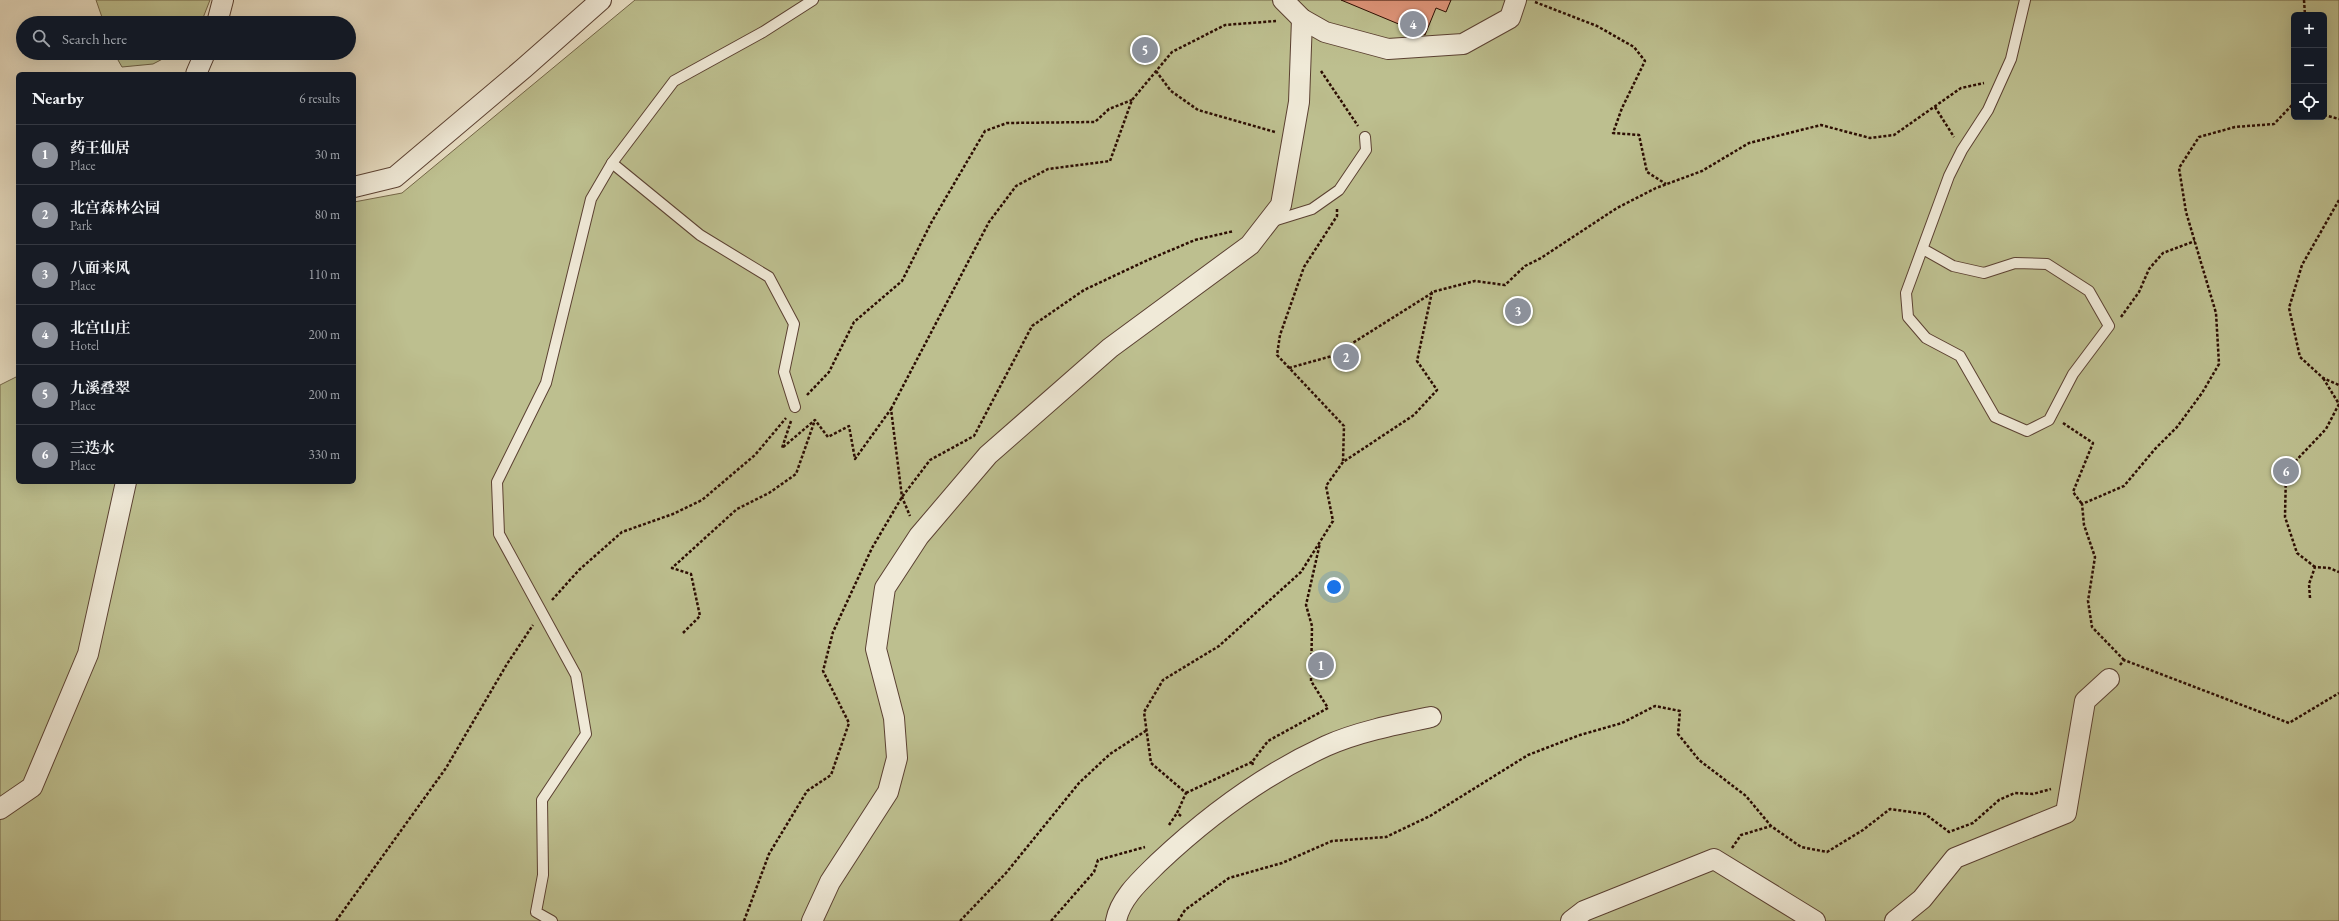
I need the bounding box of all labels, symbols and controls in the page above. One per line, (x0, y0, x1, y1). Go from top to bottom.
pin: 4 (1400, 9, 1426, 39)
map controls (2291, 12, 2327, 120)
button: + (2291, 12, 2327, 48)
search box (16, 16, 356, 60)
icon: search (30, 27, 52, 49)
text: Search here (62, 29, 127, 48)
pin: 5 (1132, 35, 1158, 65)
button: − (2291, 48, 2327, 84)
button: locate (2291, 84, 2327, 120)
text: Nearby (32, 87, 84, 109)
text: 6 results (299, 90, 340, 107)
text: 药王仙居 (70, 138, 130, 157)
text: 1 (42, 146, 48, 163)
text: 30 m (315, 146, 340, 163)
text: Place (70, 157, 96, 174)
text: 北宫森林公园 (70, 198, 160, 217)
text: 2 (42, 206, 48, 223)
text: 80 m (315, 206, 340, 223)
text: Park (70, 217, 92, 234)
text: 八面来风 (70, 258, 130, 277)
text: 3 (42, 266, 48, 283)
text: 110 m (309, 266, 340, 283)
text: Place (70, 277, 96, 294)
pin: 3 (1505, 296, 1531, 326)
text: 北宫山庄 (70, 318, 130, 337)
text: 4 (42, 326, 48, 343)
text: 200 m (309, 326, 340, 343)
text: Hotel (70, 337, 99, 354)
pin: 2 (1333, 342, 1359, 372)
text: 九溪叠翠 (70, 378, 130, 397)
text: 5 (42, 386, 48, 403)
text: 200 m (309, 386, 340, 403)
text: Place (70, 397, 96, 414)
text: 三迭水 (70, 438, 115, 457)
text: 6 (42, 446, 48, 463)
text: 330 m (309, 446, 340, 463)
pin: 6 (2273, 456, 2299, 486)
text: Place (70, 457, 96, 474)
your location (1324, 577, 1344, 597)
pin: 1 (1308, 650, 1334, 680)

